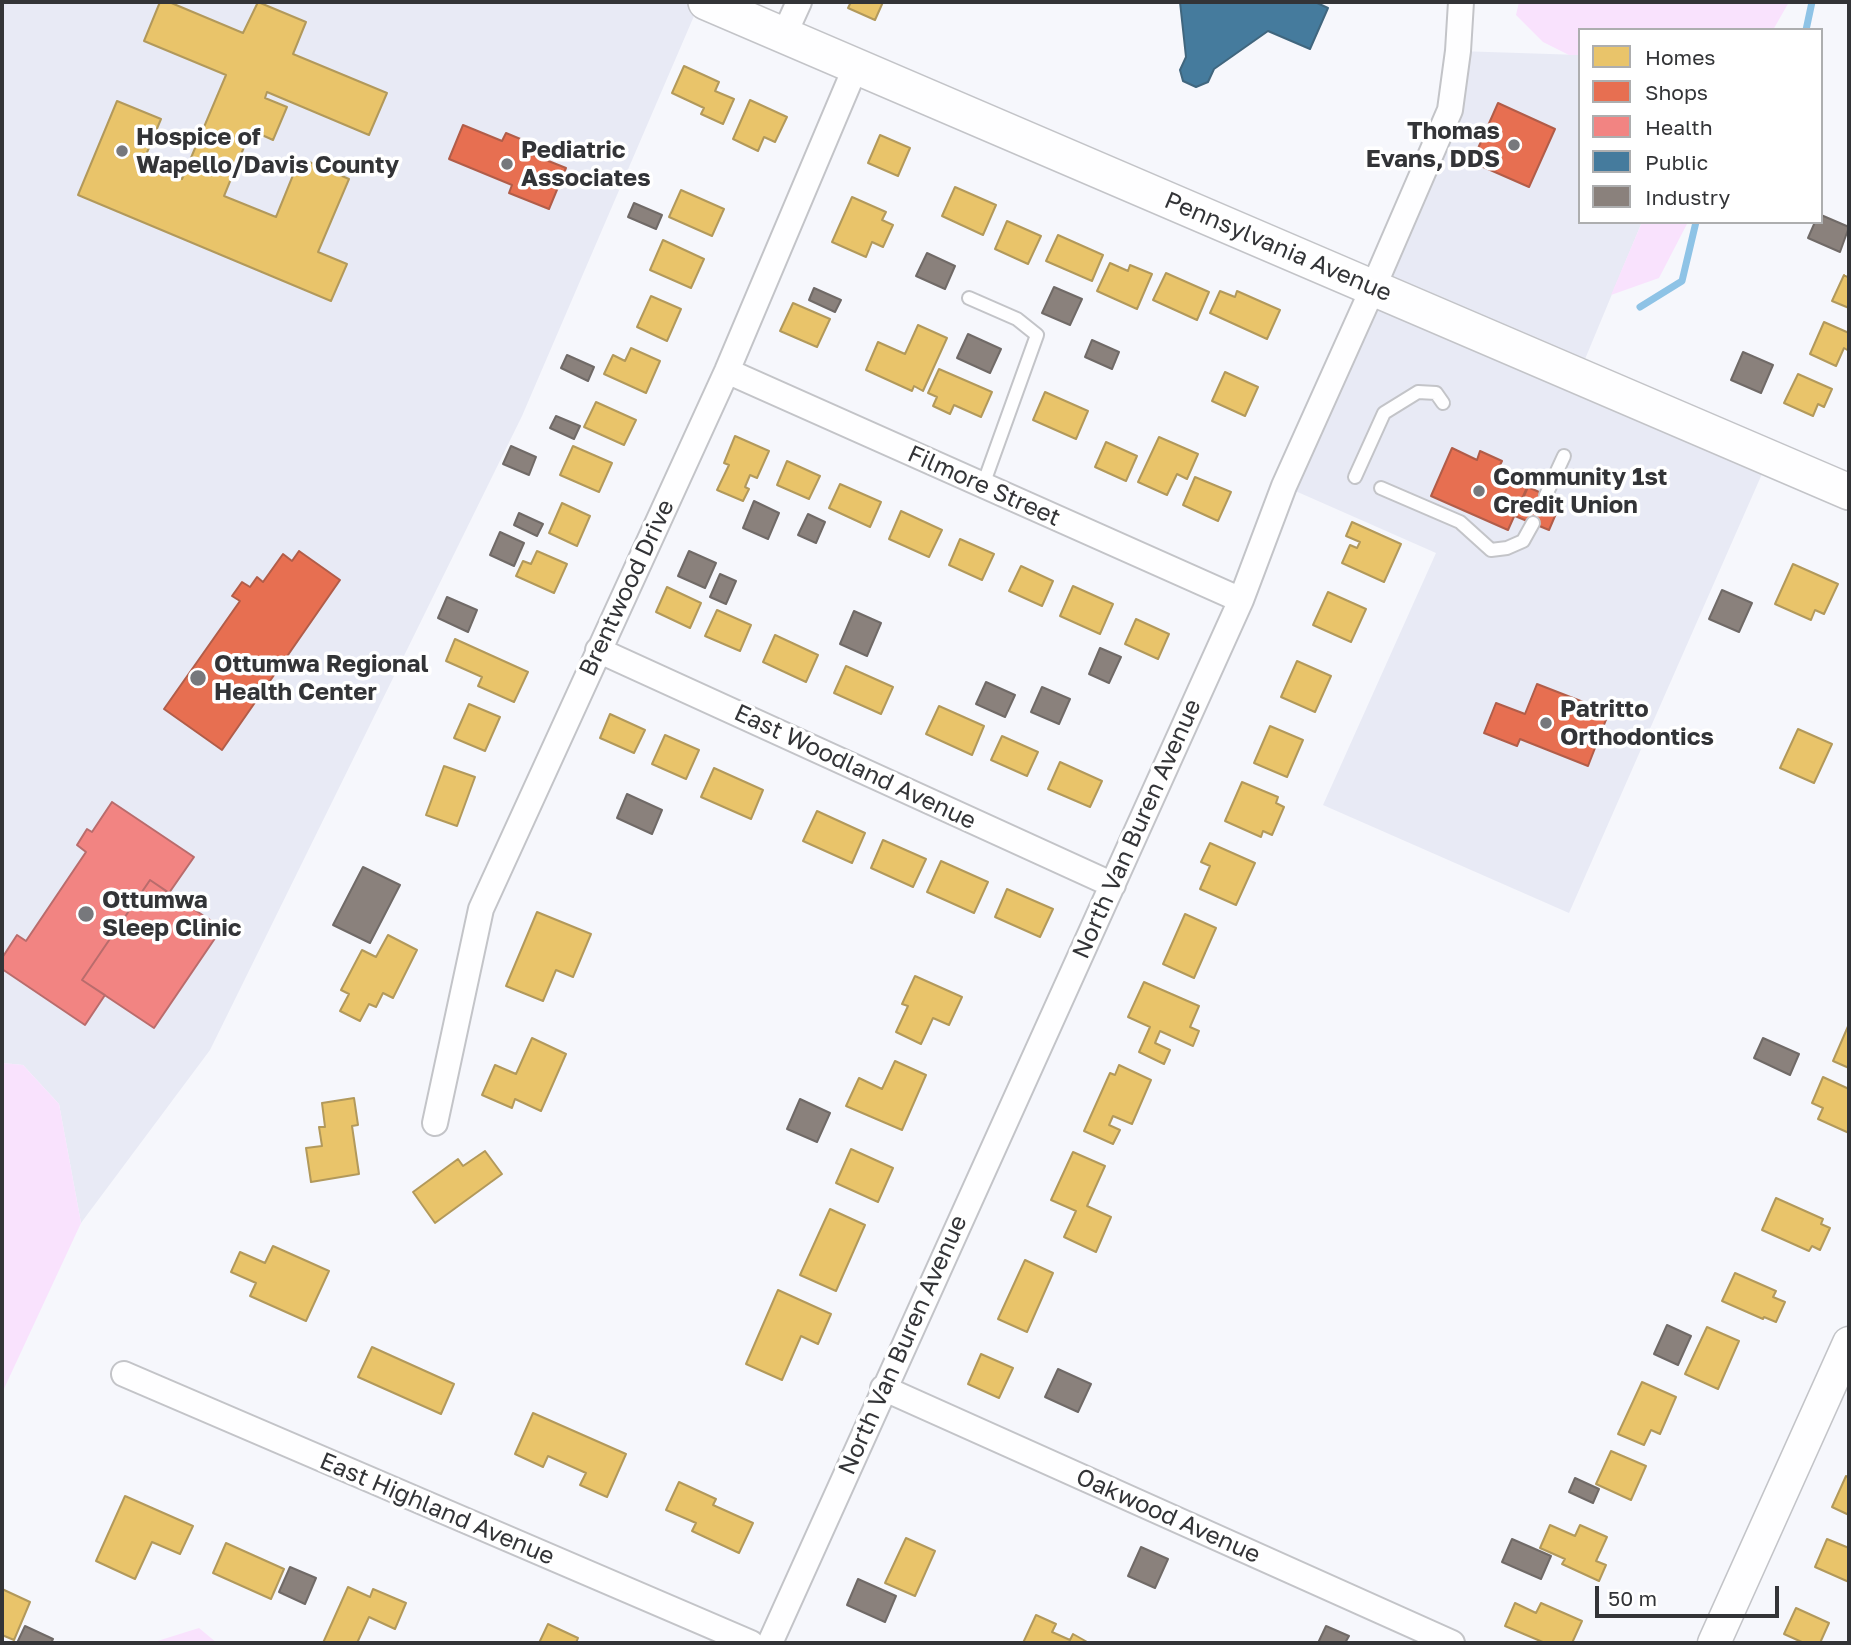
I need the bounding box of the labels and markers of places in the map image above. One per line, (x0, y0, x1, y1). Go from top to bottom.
place label: Thomas Evans, DDS (1366, 117, 1500, 173)
place label: Hospice of Wapello/Davis County (136, 123, 399, 179)
place label: Pediatric Associates (521, 136, 651, 192)
marker: Thomas Evans, DDS (1506, 137, 1522, 153)
marker: Hospice of Wapello/Davis County (114, 143, 130, 159)
marker: Pediatric Associates (499, 156, 515, 172)
place label: Community 1st Credit Union (1493, 463, 1667, 519)
marker: Community 1st Credit Union (1471, 483, 1487, 499)
place label: Ottumwa Regional Health Center (214, 650, 428, 706)
marker: Ottumwa Regional Health Center (188, 668, 208, 688)
place label: Patritto Orthodontics (1560, 695, 1714, 751)
marker: Patritto Orthodontics (1538, 715, 1554, 731)
place label: Ottumwa Sleep Clinic (102, 886, 242, 942)
marker: Ottumwa Sleep Clinic (76, 904, 96, 924)

